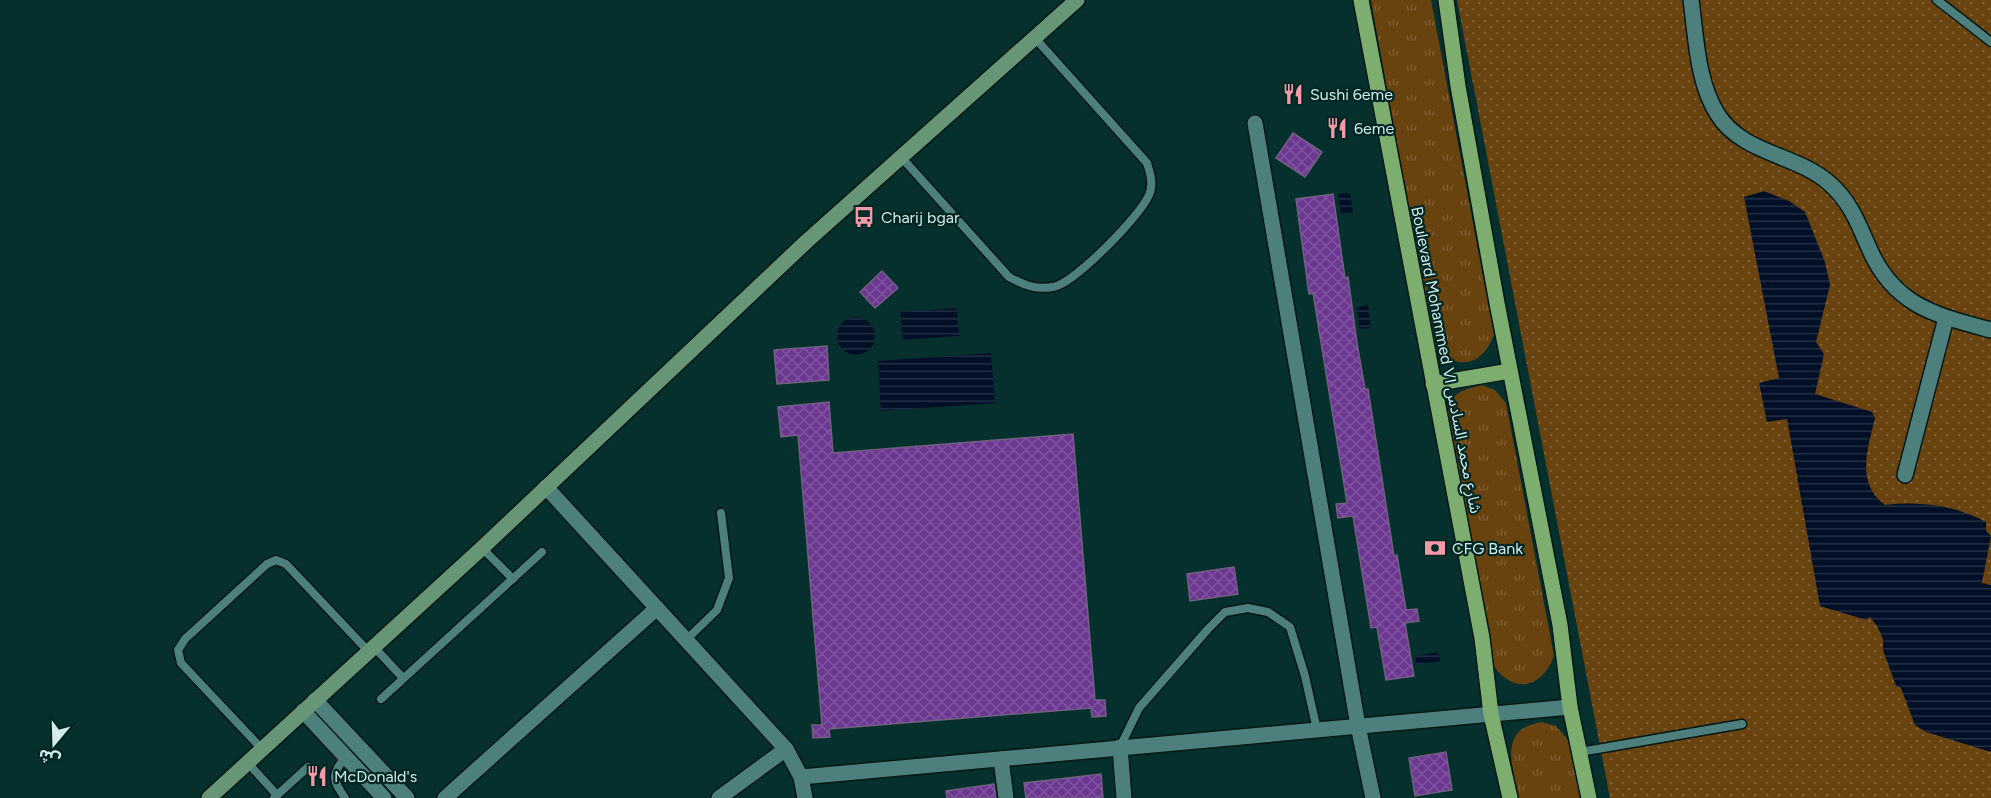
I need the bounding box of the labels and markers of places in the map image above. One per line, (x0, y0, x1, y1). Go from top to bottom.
restaurant icon: Sushi 6eme (1281, 82, 1305, 106)
place label: Sushi 6eme (1310, 85, 1393, 104)
restaurant icon: 6eme (1325, 116, 1349, 140)
place label: 6eme (1354, 119, 1394, 138)
bus stop icon: Charij bgar (852, 205, 876, 229)
place label: Charij bgar (881, 208, 960, 227)
bank icon: CFG Bank (1423, 536, 1447, 560)
place label: CFG Bank (1452, 539, 1523, 558)
restaurant icon: McDonald's (305, 764, 329, 788)
place label: McDonald's (334, 767, 417, 786)

